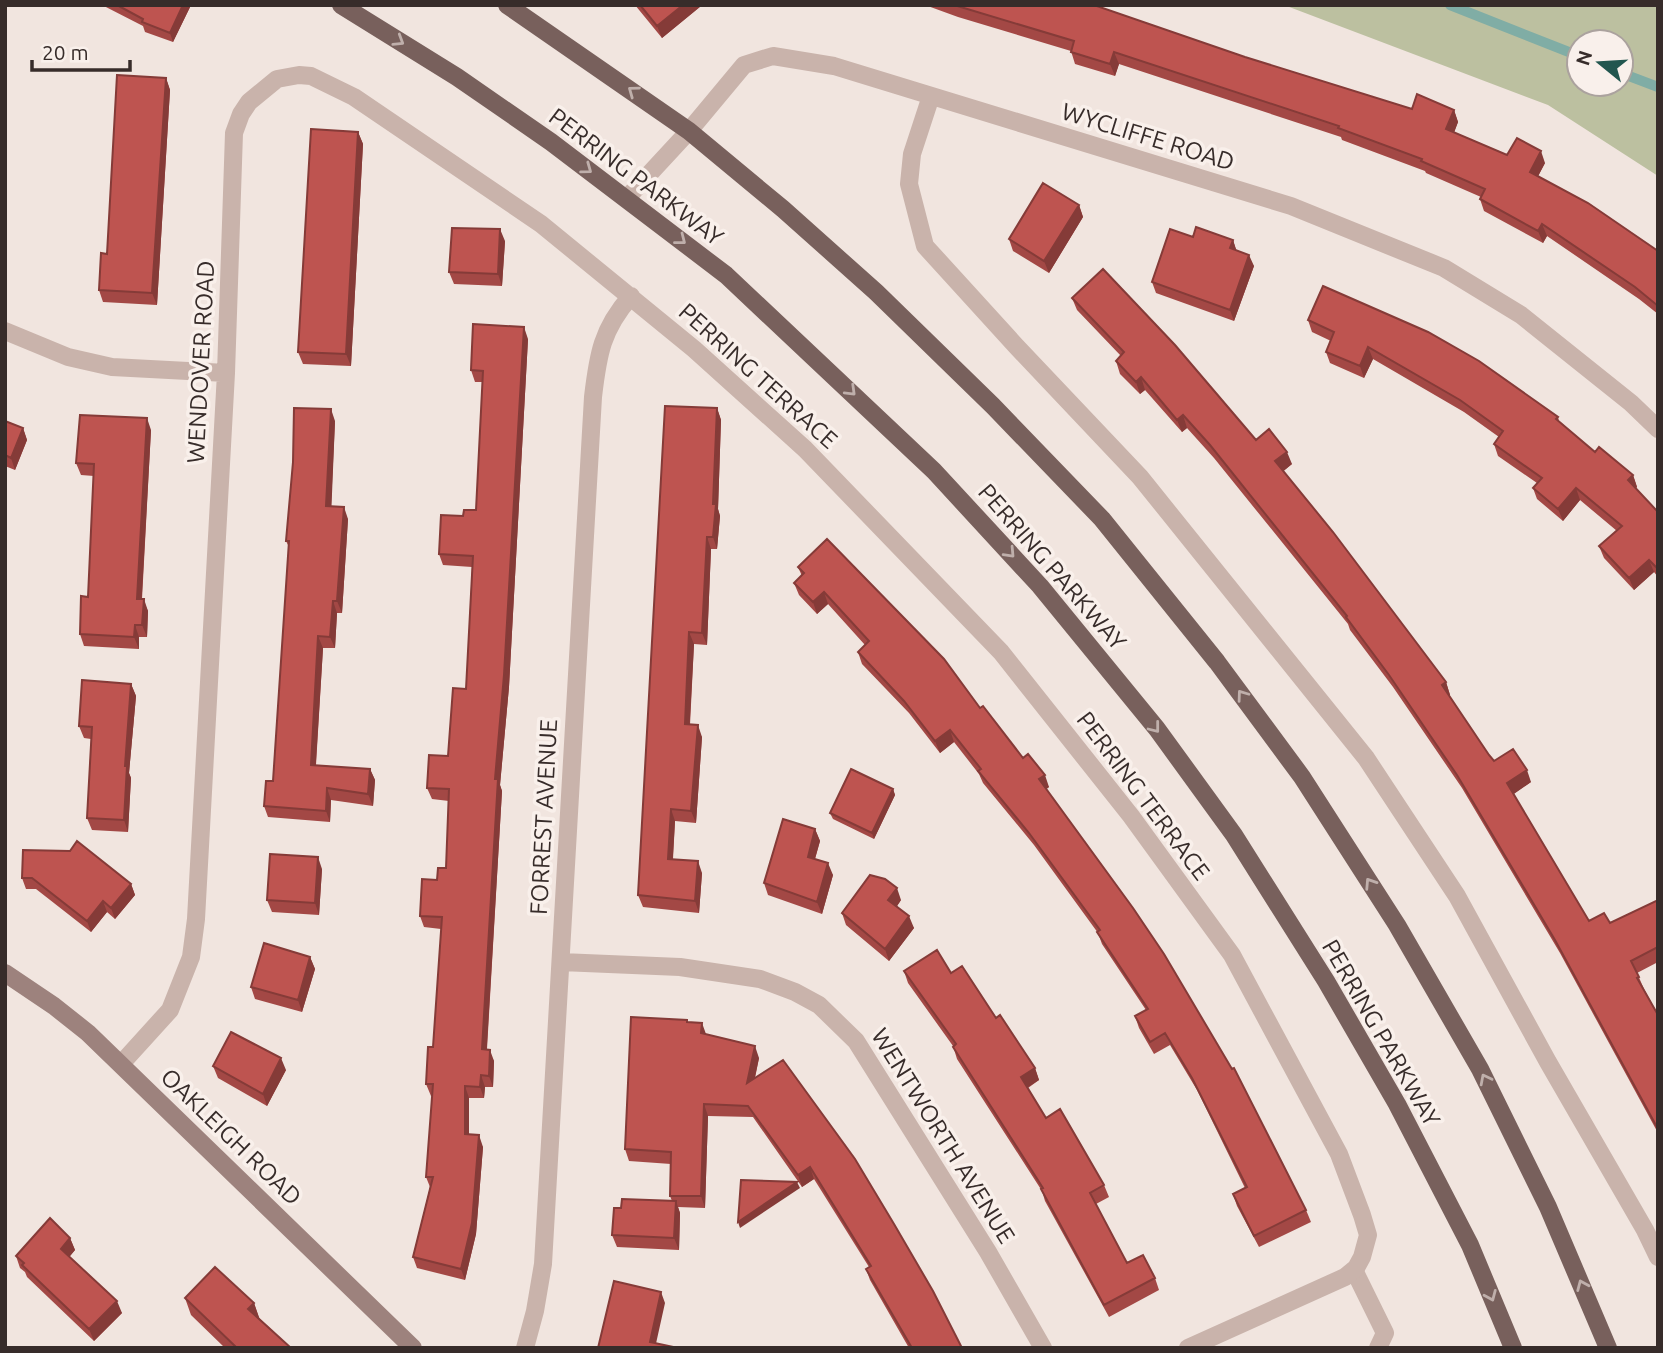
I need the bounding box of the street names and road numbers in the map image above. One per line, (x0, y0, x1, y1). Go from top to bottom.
street label: WYCLIFFE ROAD (1059, 97, 1238, 176)
street label: PERRING PARKWAY (544, 102, 729, 251)
street label: WENDOVER ROAD (182, 260, 219, 464)
street label: PERRING TERRACE (674, 298, 843, 454)
street label: PERRING PARKWAY (973, 478, 1132, 655)
street label: PERRING TERRACE (1071, 706, 1215, 885)
street label: FORREST AVENUE (525, 718, 562, 916)
street label: PERRING PARKWAY (1317, 935, 1446, 1131)
street label: WENTWORTH AVENUE (866, 1023, 1021, 1248)
street label: OAKLEIGH ROAD (156, 1063, 307, 1210)

